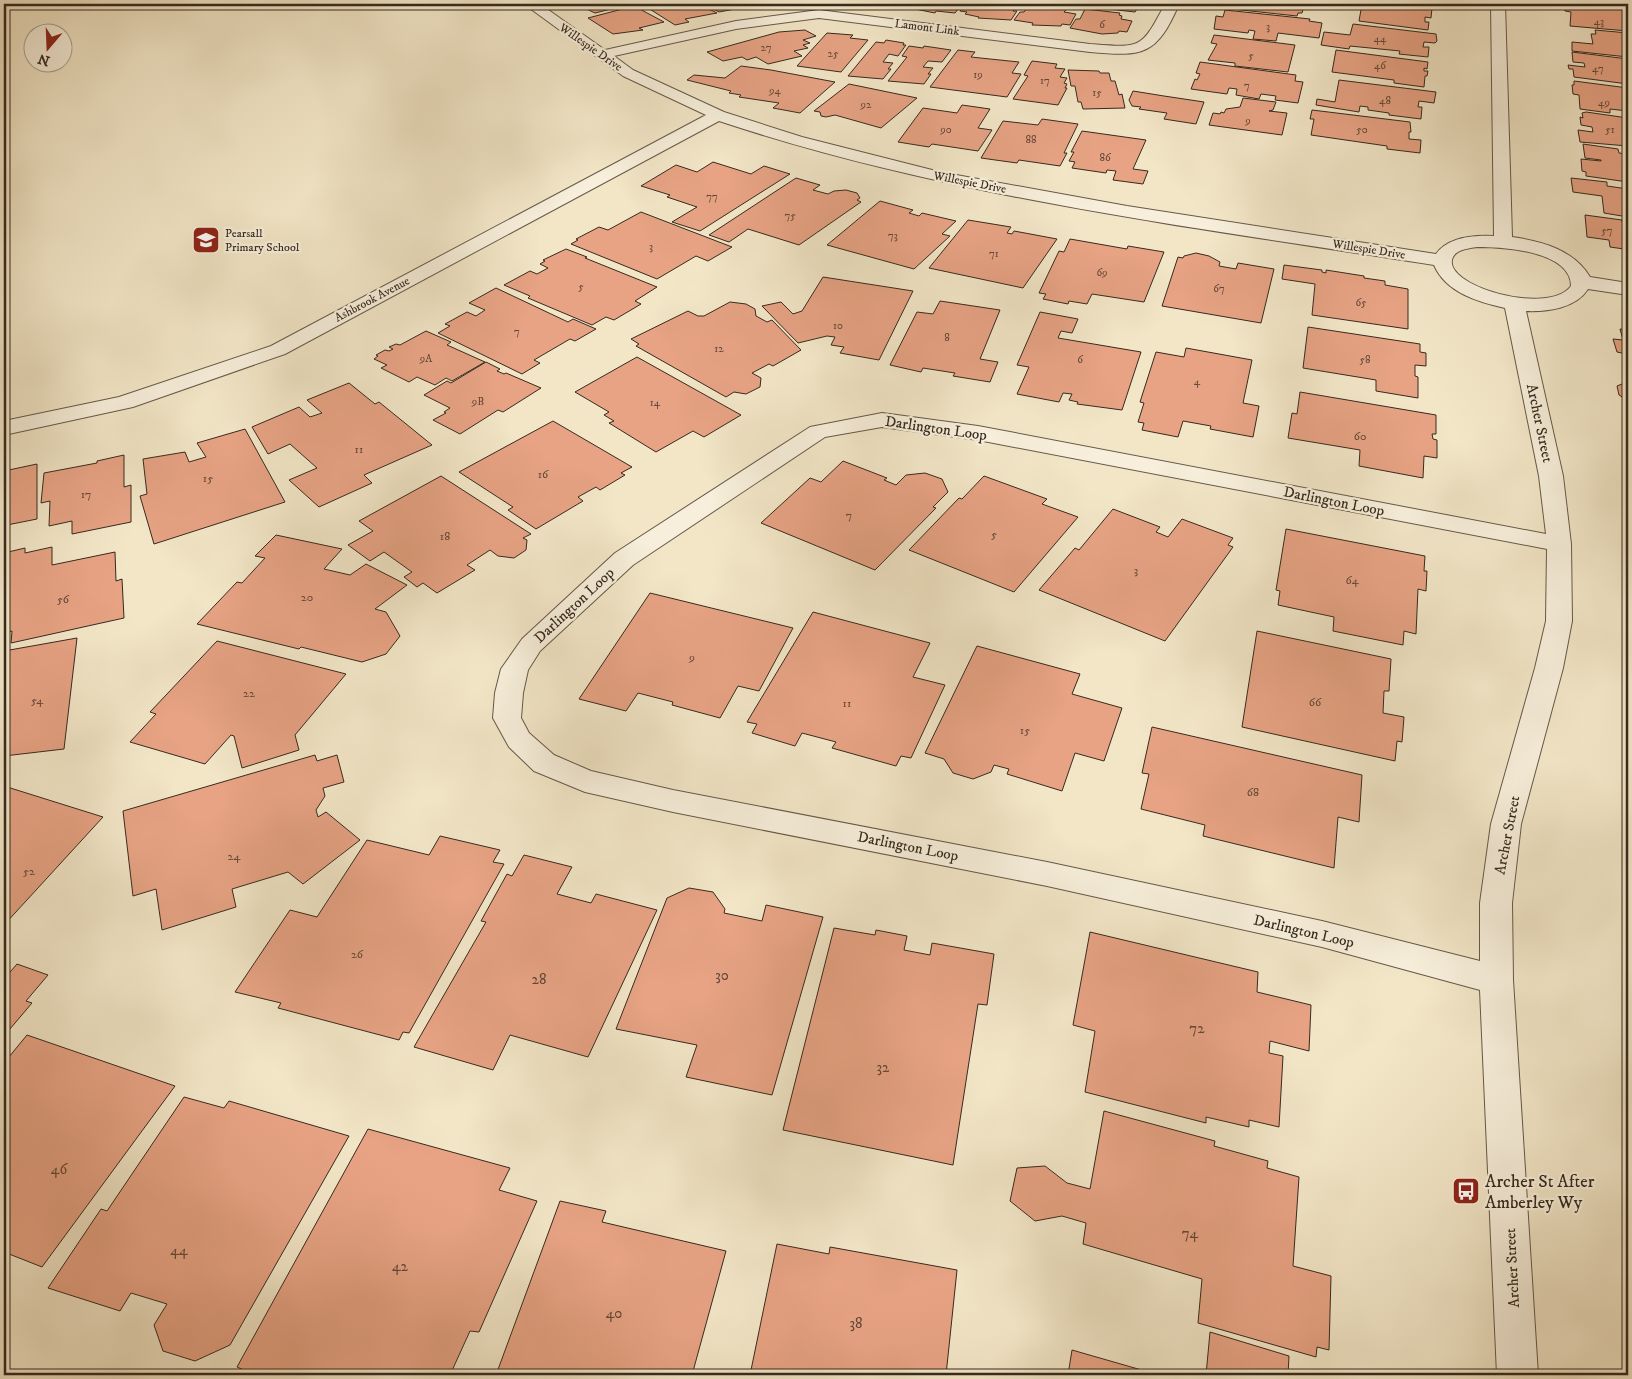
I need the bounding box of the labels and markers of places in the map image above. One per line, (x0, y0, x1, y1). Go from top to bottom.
school or university icon: Pearsall Primary School (191, 225, 221, 255)
place label: Pearsall Primary School (225, 226, 300, 255)
place label: Archer St After Amberley Wy (1485, 1171, 1595, 1214)
bus stop icon: Archer St After Amberley Wy (1451, 1176, 1481, 1206)

